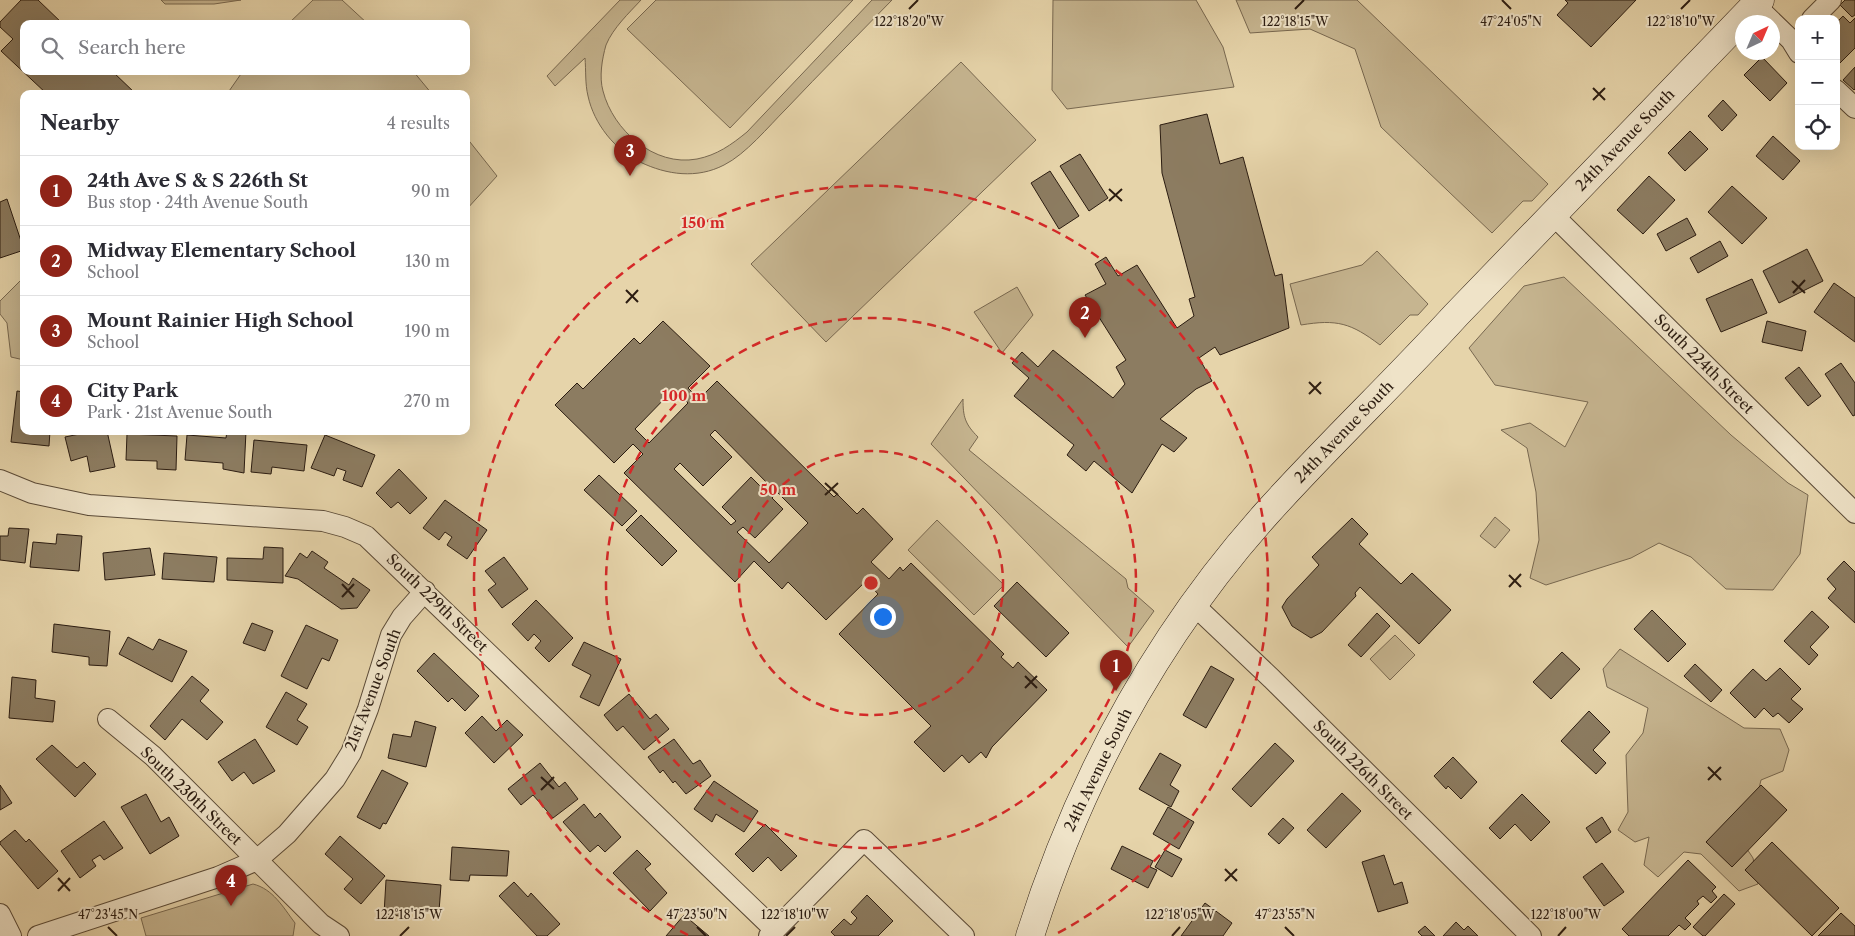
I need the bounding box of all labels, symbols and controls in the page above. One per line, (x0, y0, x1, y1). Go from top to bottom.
text: 122°18'20"W (874, 14, 945, 29)
text: 122°18'15"W (1262, 14, 1329, 29)
text: 47°24'05"N (1480, 14, 1542, 29)
text: 122°18'10"W (1647, 14, 1716, 29)
north arrow (1735, 15, 1780, 60)
map controls (1795, 15, 1840, 150)
button: + (1795, 15, 1840, 60)
search box (20, 20, 470, 75)
icon: search (38, 34, 66, 62)
text: Search here (78, 36, 186, 59)
button: − (1795, 60, 1840, 105)
street label: 24th Avenue South (1571, 84, 1679, 195)
button: locate (1795, 105, 1840, 150)
text: Nearby (40, 110, 119, 135)
text: 4 results (387, 113, 450, 133)
pin: 3 (614, 135, 646, 176)
text: 24th Ave S & S 226th St (87, 169, 308, 192)
text: 1 (52, 181, 60, 201)
text: 90 m (411, 181, 450, 201)
text: Bus stop · 24th Avenue South (87, 192, 308, 212)
text: 150 m (681, 213, 725, 232)
text: Midway Elementary School (87, 239, 356, 262)
text: 2 (51, 251, 61, 271)
text: 130 m (405, 251, 450, 271)
text: School (87, 262, 139, 282)
pin: 2 (1069, 297, 1101, 338)
text: Mount Rainier High School (87, 309, 354, 332)
street label: South 224th Street (1651, 310, 1759, 418)
text: 3 (51, 321, 61, 341)
text: 190 m (405, 321, 450, 341)
text: School (87, 332, 139, 352)
street label: 24th Avenue South (1290, 376, 1398, 487)
text: City Park (87, 379, 178, 402)
text: 100 m (662, 386, 706, 405)
text: 4 (51, 391, 61, 411)
text: 270 m (404, 391, 450, 411)
text: Park · 21st Avenue South (87, 402, 273, 422)
text: 50 m (760, 480, 796, 499)
street label: South 229th Street (383, 549, 492, 656)
centre of rings (862, 574, 880, 592)
your location (870, 604, 896, 630)
street label: 21st Avenue South (340, 625, 405, 754)
pin: 1 (1100, 650, 1132, 691)
street label: 24th Avenue South (1059, 704, 1136, 835)
street label: South 226th Street (1309, 716, 1418, 824)
street label: South 230th Street (137, 742, 247, 849)
pin: 4 (215, 865, 247, 906)
text: 47°23'45"N (78, 907, 138, 922)
text: 122°18'15"W (376, 907, 443, 922)
text: 47°23'50"N (666, 907, 728, 922)
text: 122°18'10"W (761, 907, 830, 922)
text: 122°18'05"W (1145, 907, 1215, 922)
text: 47°23'55"N (1255, 907, 1315, 922)
text: 122°18'00"W (1531, 907, 1602, 922)

